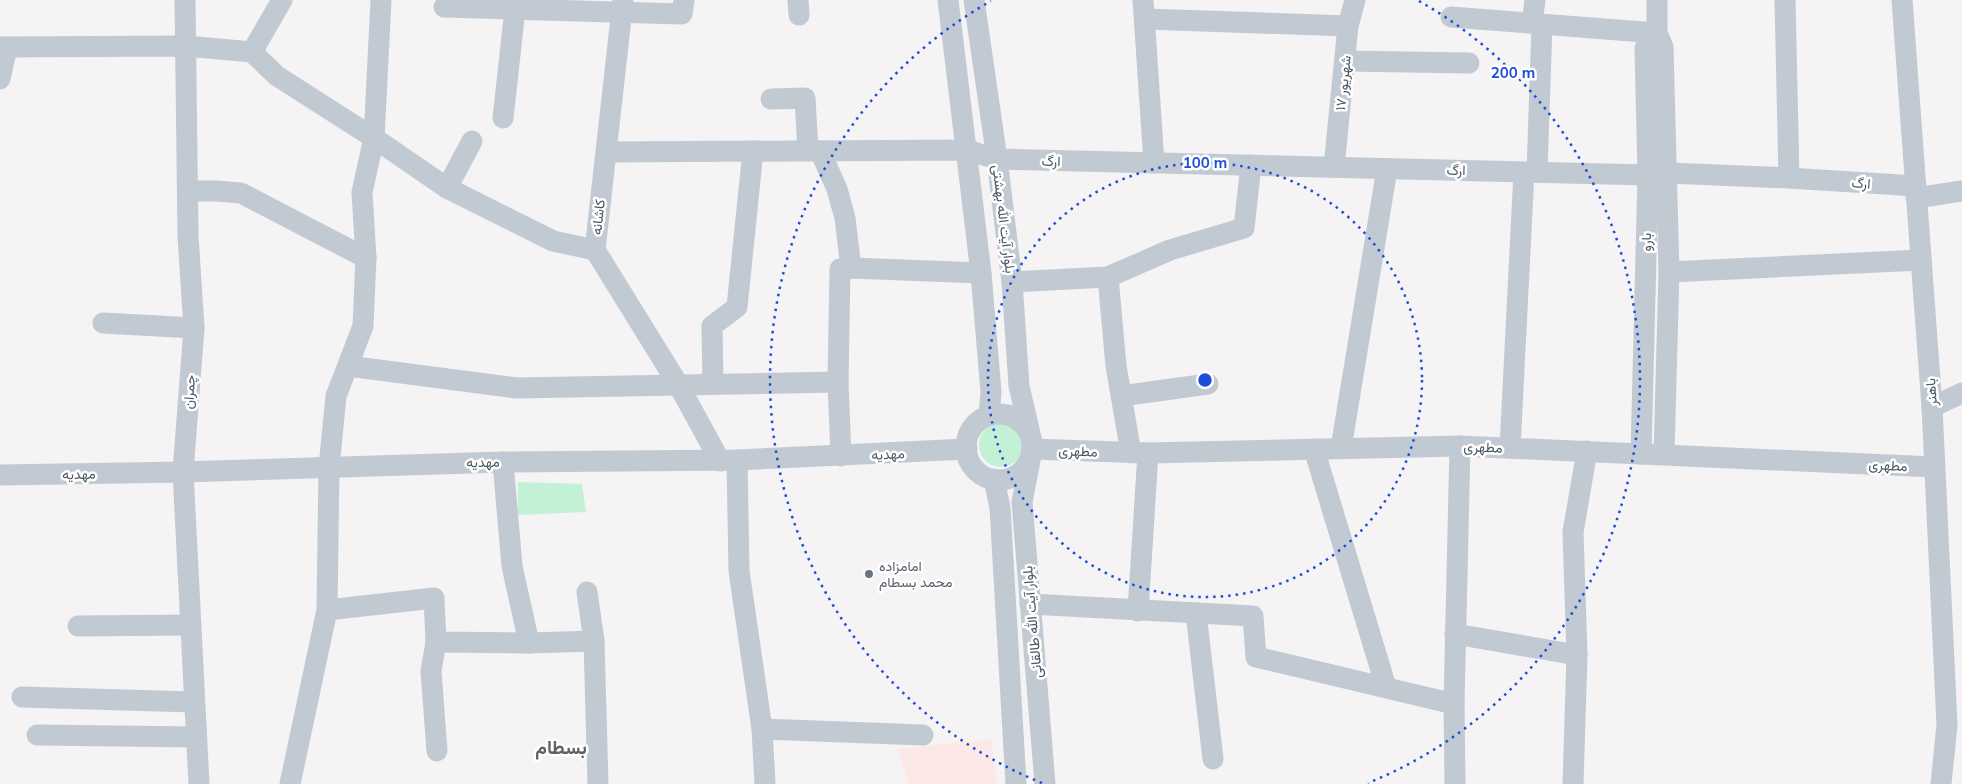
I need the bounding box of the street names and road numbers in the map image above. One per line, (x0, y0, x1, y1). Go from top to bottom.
street label: ۱۷ شهریور (1331, 54, 1355, 112)
street label: ارگ (1041, 152, 1061, 170)
street label: ارگ (1446, 161, 1466, 179)
street label: بلوار آیت الله بهشتی (988, 164, 1020, 274)
street label: ارگ (1851, 173, 1871, 193)
street label: کاشانه (587, 198, 609, 236)
street label: بارو (1637, 233, 1655, 251)
street label: چمران (179, 374, 200, 410)
street label: باهنر (1921, 378, 1941, 407)
street label: مطهری (1463, 437, 1503, 457)
street label: مطهری (1058, 441, 1098, 461)
street label: مهدیه (871, 444, 905, 464)
street label: مهدیه (466, 453, 500, 471)
street label: مطهری (1868, 455, 1908, 475)
street label: مهدیه (62, 465, 96, 483)
street label: بلوار آیت الله طالقانی (1018, 565, 1046, 679)

